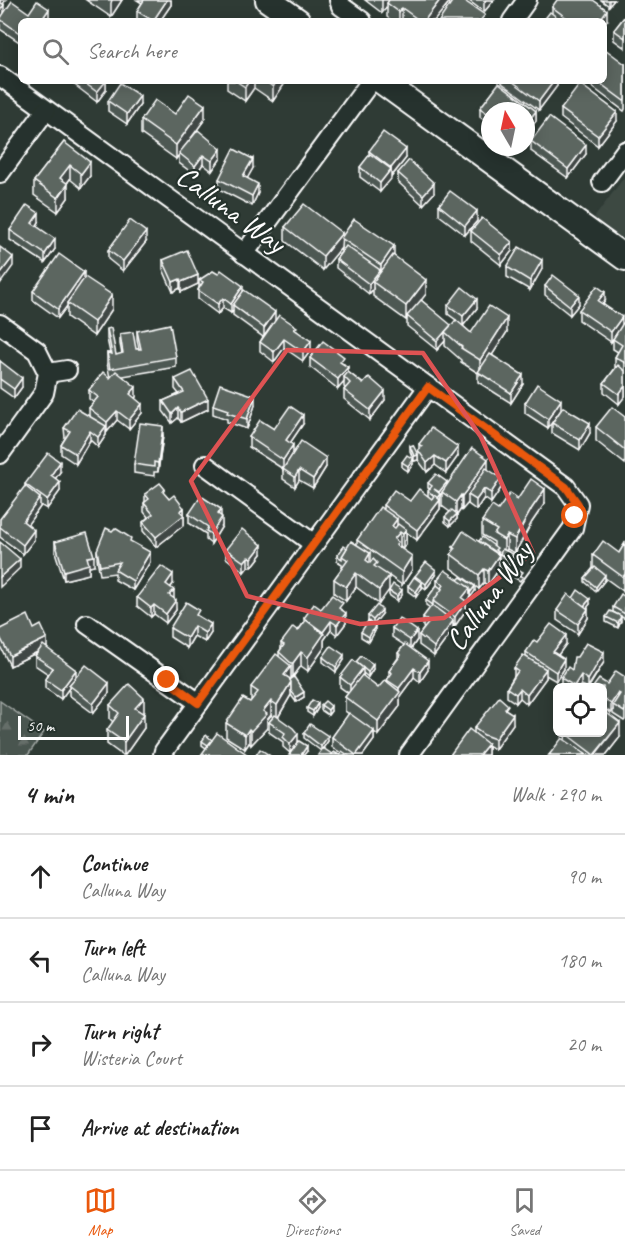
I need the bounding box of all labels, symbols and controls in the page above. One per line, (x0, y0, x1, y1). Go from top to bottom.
search box (18, 18, 607, 84)
icon: search (39, 35, 72, 68)
text: Search here (87, 37, 177, 65)
north arrow (481, 102, 535, 156)
street label: Calluna Way (169, 157, 295, 263)
route start (561, 502, 587, 528)
street label: Calluna Way (437, 532, 543, 658)
route end (153, 666, 179, 692)
map controls (553, 683, 607, 737)
button: locate (553, 683, 607, 737)
scale bar (18, 713, 129, 740)
text: 50 m (27, 716, 54, 736)
text: 4 min (24, 778, 74, 811)
text: Walk · 290 m (511, 782, 601, 807)
text: Continue (81, 850, 147, 878)
icon: ahead (24, 860, 57, 893)
text: 90 m (567, 864, 601, 889)
text: Calluna Way (81, 878, 165, 903)
text: Turn left (81, 934, 145, 962)
icon: left (24, 944, 57, 977)
text: 180 m (558, 948, 601, 973)
text: Calluna Way (81, 962, 165, 987)
text: Turn right (81, 1018, 158, 1046)
icon: right (24, 1028, 57, 1061)
text: 20 m (567, 1032, 601, 1057)
text: Wisteria Court (81, 1046, 182, 1071)
icon: arrive (24, 1112, 57, 1145)
text: Arrive at destination (81, 1114, 238, 1142)
tab: Map (84, 1184, 117, 1240)
tab: Directions (285, 1184, 340, 1240)
tab: Saved (508, 1184, 541, 1240)

